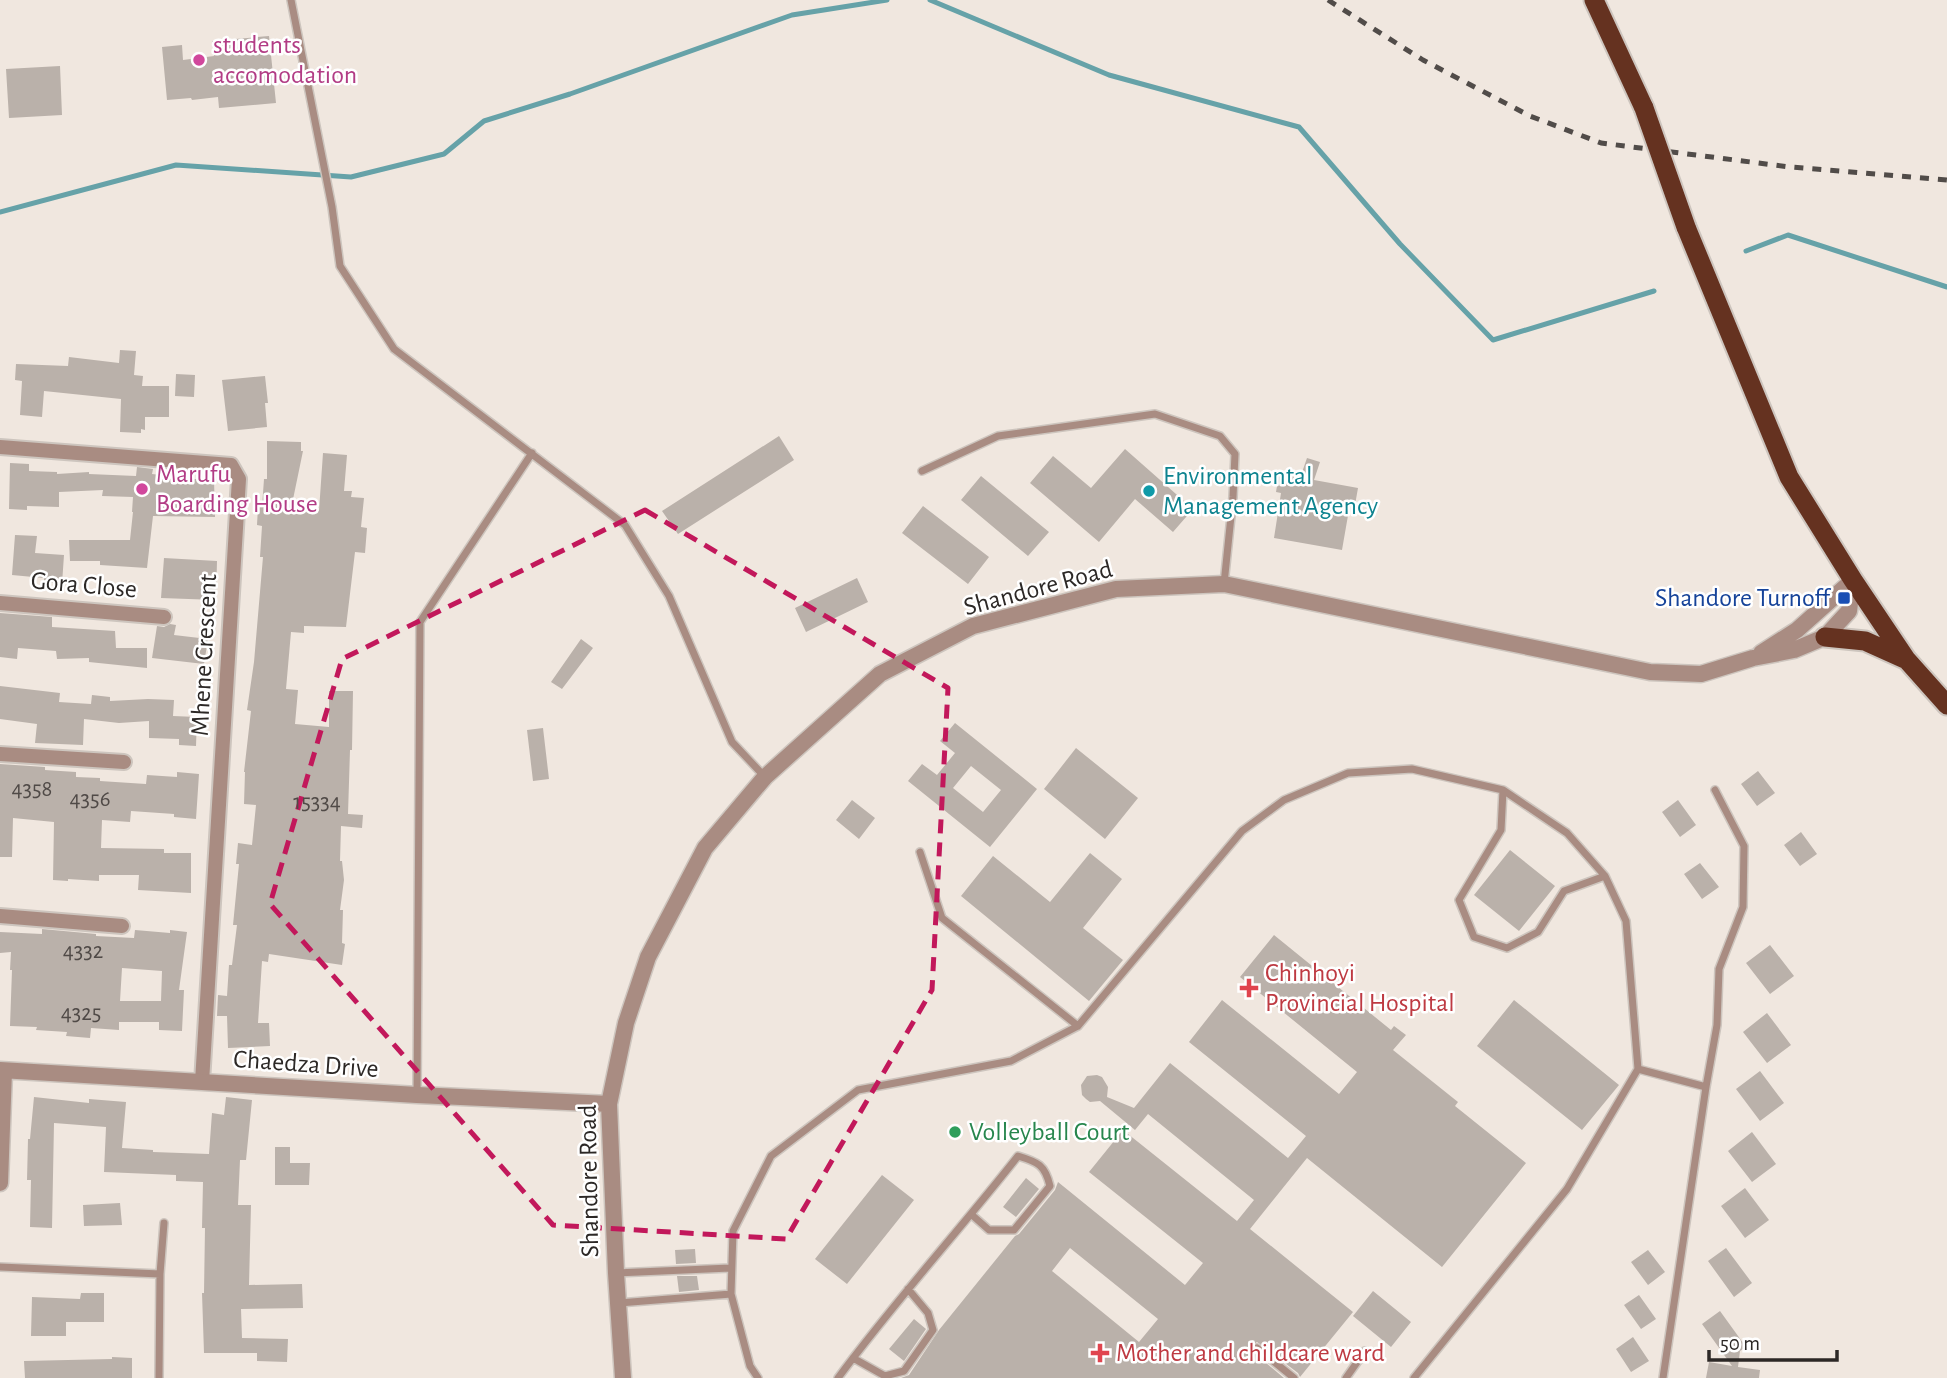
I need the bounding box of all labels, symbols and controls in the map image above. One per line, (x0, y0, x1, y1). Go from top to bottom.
place label: students accomodation (213, 32, 357, 88)
marker: students accomodation (191, 52, 207, 68)
place label: Marufu Boarding House (156, 461, 318, 517)
place label: Environmental Management Agency (1163, 463, 1378, 519)
marker: Marufu Boarding House (134, 481, 150, 497)
marker: Environmental Management Agency (1141, 483, 1157, 499)
street label: Shandore Road (961, 556, 1115, 620)
street label: Gora Close (30, 567, 138, 603)
street label: Mhene Crescent (187, 573, 221, 737)
place label: Shandore Turnoff (1655, 585, 1832, 611)
marker: Shandore Turnoff (1836, 590, 1852, 606)
house number: 4358 (11, 778, 53, 801)
house number: 4356 (70, 788, 110, 811)
house number: 15334 (293, 791, 341, 814)
house number: 4332 (63, 940, 103, 963)
place label: Chinhoyi Provincial Hospital (1265, 960, 1455, 1016)
marker: Chinhoyi Provincial Hospital (1239, 978, 1259, 998)
house number: 4325 (61, 1002, 101, 1025)
street label: Chaedza Drive (232, 1046, 380, 1082)
street label: Shandore Road (575, 1104, 603, 1258)
place label: Volleyball Court (969, 1119, 1129, 1145)
marker: Volleyball Court (947, 1124, 963, 1140)
scale bar (1709, 1318, 1837, 1362)
text: 50 m (1720, 1333, 1760, 1354)
place label: Mother and childcare ward (1116, 1340, 1385, 1366)
marker: Mother and childcare ward (1090, 1343, 1110, 1363)

